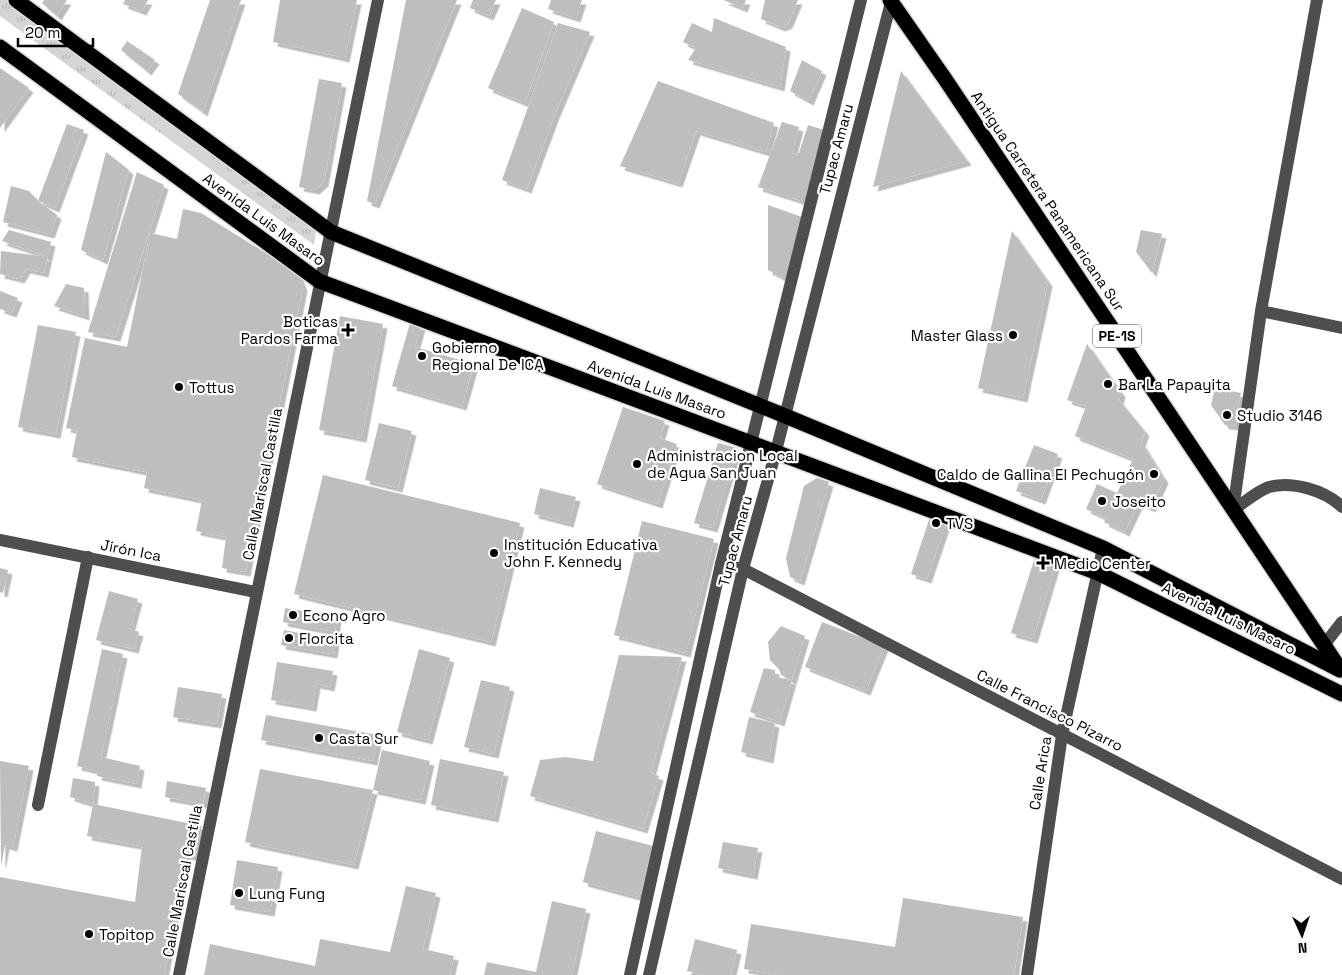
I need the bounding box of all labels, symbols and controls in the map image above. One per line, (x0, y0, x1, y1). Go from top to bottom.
scale bar (18, 15, 92, 47)
text: 20 m (25, 23, 60, 42)
street label: Antigua Carretera Panamericana Sur (967, 87, 1129, 315)
street label: Tupac Amaru (815, 101, 857, 197)
street label: Avenida Luis Masaro (199, 168, 329, 270)
place label: Boticas Pardos Farma (241, 312, 338, 348)
marker: Boticas Pardos Farma (342, 324, 354, 336)
road number: PE-1S (1093, 324, 1141, 348)
place label: Master Glass (911, 326, 1003, 345)
marker: Master Glass (1007, 329, 1019, 341)
place label: Gobierno Regional De ICA (432, 338, 544, 374)
marker: Gobierno Regional De ICA (416, 350, 428, 362)
street label: Avenida Luis Masaro (585, 355, 729, 423)
place label: Bar La Papayita (1118, 375, 1231, 394)
place label: Tottus (189, 378, 234, 397)
marker: Bar La Papayita (1102, 378, 1114, 390)
marker: Tottus (173, 381, 185, 393)
street label: Calle Mariscal Castilla (238, 406, 286, 562)
place label: Studio 3146 (1237, 406, 1322, 425)
marker: Studio 3146 (1221, 409, 1233, 421)
place label: Administracion Local de Agua San Juan (647, 446, 798, 482)
marker: Administracion Local de Agua San Juan (631, 458, 643, 470)
place label: Caldo de Gallina El Pechugón (937, 465, 1144, 484)
marker: Caldo de Gallina El Pechugón (1148, 468, 1160, 480)
place label: Joseito (1112, 492, 1166, 511)
street label: Tupac Amaru (714, 493, 756, 589)
marker: Joseito (1096, 495, 1108, 507)
place label: TVS (946, 514, 973, 533)
marker: TVS (930, 517, 942, 529)
street label: Jirón Ica (99, 535, 163, 565)
place label: Institución Educativa John F. Kennedy (504, 535, 658, 571)
marker: Institución Educativa John F. Kennedy (488, 547, 500, 559)
place label: Medic Center (1054, 554, 1151, 573)
marker: Medic Center (1036, 556, 1050, 570)
street label: Avenida Luis Masaro (1159, 577, 1299, 659)
place label: Econo Agro (303, 606, 386, 625)
marker: Econo Agro (287, 609, 299, 621)
place label: Florcita (299, 629, 354, 648)
marker: Florcita (283, 632, 295, 644)
street label: Calle Francisco Pizarro (974, 665, 1126, 755)
place label: Casta Sur (329, 729, 399, 748)
marker: Casta Sur (313, 732, 325, 744)
street label: Calle Arica (1025, 734, 1055, 811)
street label: Calle Mariscal Castilla (158, 803, 206, 959)
place label: Lung Fung (249, 884, 325, 903)
marker: Lung Fung (233, 887, 245, 899)
north arrow (1277, 910, 1327, 960)
place label: Topitop (99, 925, 154, 944)
marker: Topitop (83, 928, 95, 940)
text: N (1298, 939, 1308, 957)

